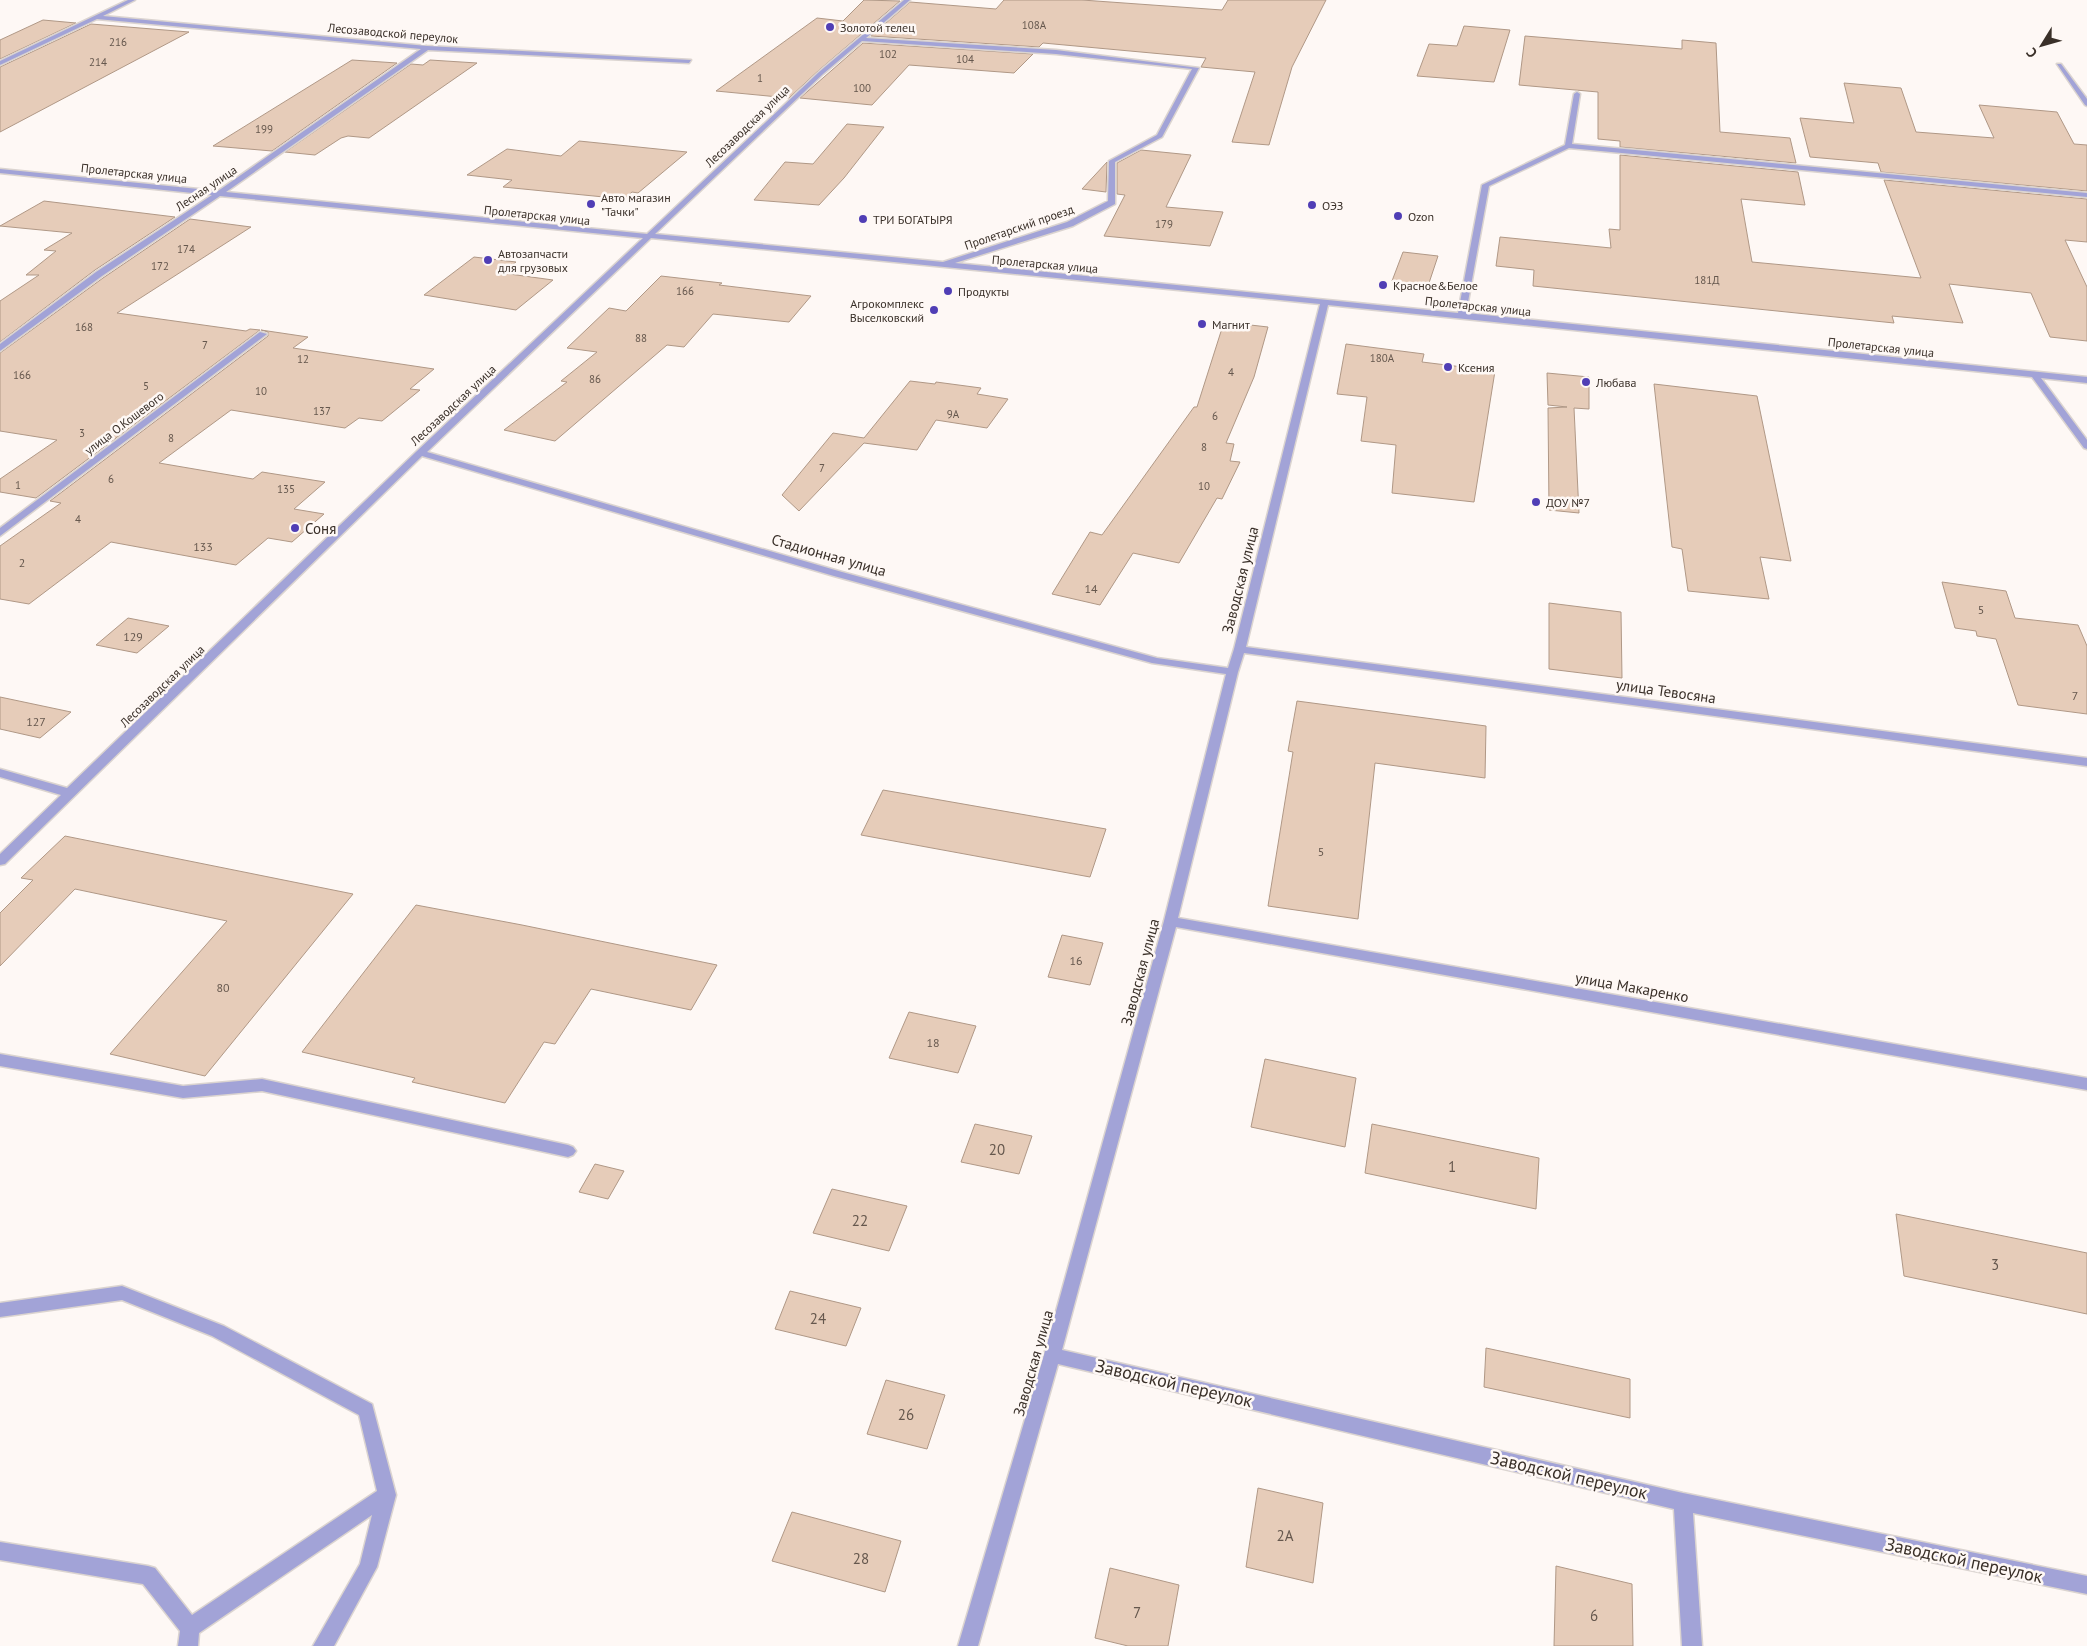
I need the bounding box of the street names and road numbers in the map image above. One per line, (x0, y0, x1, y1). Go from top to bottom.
street label: Лесозаводской переулок (326, 20, 459, 46)
street label: Лесозаводская улица (701, 82, 792, 171)
street label: Пролетарская улица (80, 160, 188, 186)
street label: Лесная улица (172, 162, 240, 215)
street label: Пролетарский проезд (962, 201, 1076, 253)
street label: Пролетарская улица (483, 202, 591, 228)
street label: Пролетарская улица (991, 252, 1099, 276)
street label: Пролетарская улица (1424, 293, 1532, 319)
street label: Пролетарская улица (1827, 334, 1935, 360)
street label: Лесозаводская улица (406, 361, 499, 449)
street label: улица О.Кошевого (81, 388, 167, 458)
street label: Заводская улица (1218, 524, 1262, 636)
street label: Стадионная улица (770, 530, 888, 580)
street label: Лесозаводская улица (116, 642, 207, 731)
street label: улица Тевосяна (1615, 675, 1717, 707)
street label: Заводская улица (1117, 917, 1163, 1027)
street label: улица Макаренко (1574, 968, 1690, 1006)
street label: Заводская улица (1009, 1308, 1057, 1418)
street label: Заводской переулок (1093, 1354, 1255, 1412)
street label: Заводской переулок (1488, 1446, 1650, 1504)
street label: Заводской переулок (1883, 1532, 2045, 1588)

